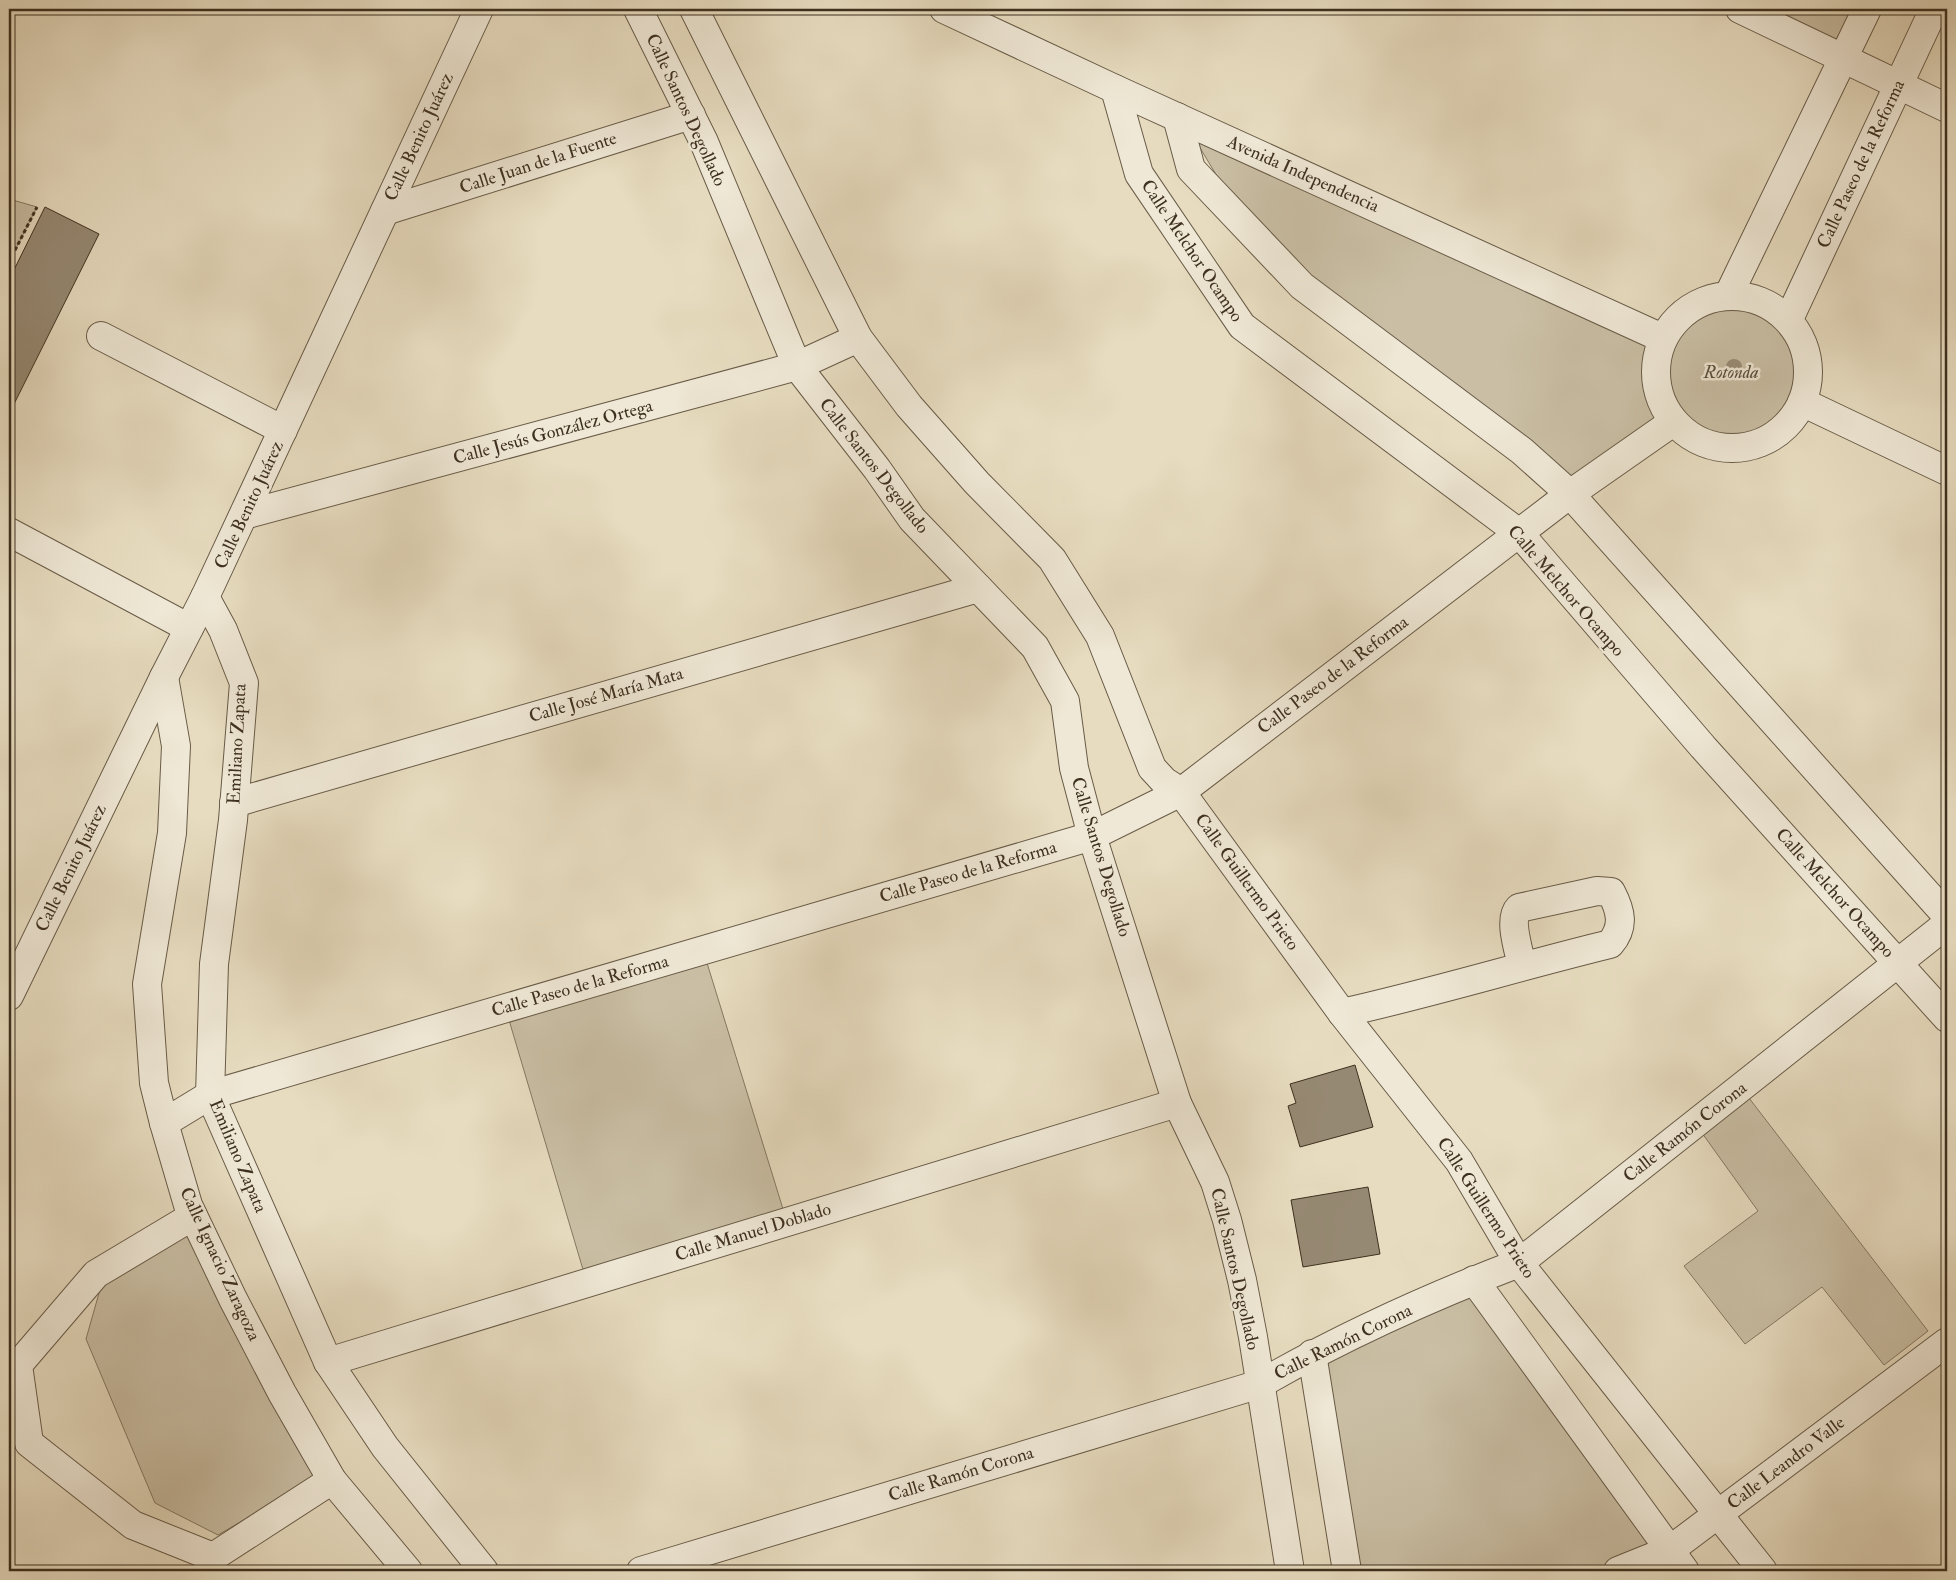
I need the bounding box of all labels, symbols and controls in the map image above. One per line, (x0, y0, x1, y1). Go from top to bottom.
street label: Calle Santos Degollado (641, 30, 732, 190)
street label: Calle Benito Juárez (379, 69, 459, 205)
street label: Calle Paseo de la Reforma (1812, 76, 1910, 252)
street label: Calle Juan de la Fuente (457, 127, 620, 199)
street label: Avenida Independencia (1223, 130, 1383, 218)
street label: Calle Melchor Ocampo (1136, 175, 1248, 327)
park label: Rotonda (1702, 361, 1759, 384)
street label: Calle Jesús González Ortega (451, 394, 656, 470)
street label: Calle Santos Degollado (814, 394, 934, 539)
street label: Calle Benito Juárez (209, 437, 289, 573)
street label: Calle Melchor Ocampo (1503, 520, 1630, 662)
street label: Calle Paseo de la Reforma (1253, 610, 1414, 739)
street label: Calle José María Mata (526, 662, 686, 728)
street label: Emiliano Zapata (222, 682, 252, 805)
street label: Calle Santos Degollado (1066, 774, 1136, 940)
street label: Calle Benito Juárez (30, 800, 112, 936)
street label: Calle Guillermo Prieto (1190, 809, 1305, 955)
street label: Calle Melchor Ocampo (1771, 823, 1900, 963)
street label: Calle Paseo de la Reforma (877, 836, 1060, 908)
street label: Calle Paseo de la Reforma (489, 950, 672, 1022)
street label: Calle Ramón Corona (1619, 1076, 1752, 1187)
street label: Emiliano Zapata (204, 1096, 272, 1217)
street label: Calle Guillermo Prieto (1432, 1133, 1540, 1283)
street label: Calle Ignacio Zaragoza (174, 1184, 266, 1345)
street label: Calle Santos Degollado (1205, 1186, 1265, 1353)
street label: Calle Manuel Doblado (672, 1197, 834, 1267)
street label: Calle Ramón Corona (1270, 1298, 1416, 1385)
street label: Calle Leandro Valle (1723, 1411, 1850, 1515)
street label: Calle Ramón Corona (886, 1441, 1037, 1507)

